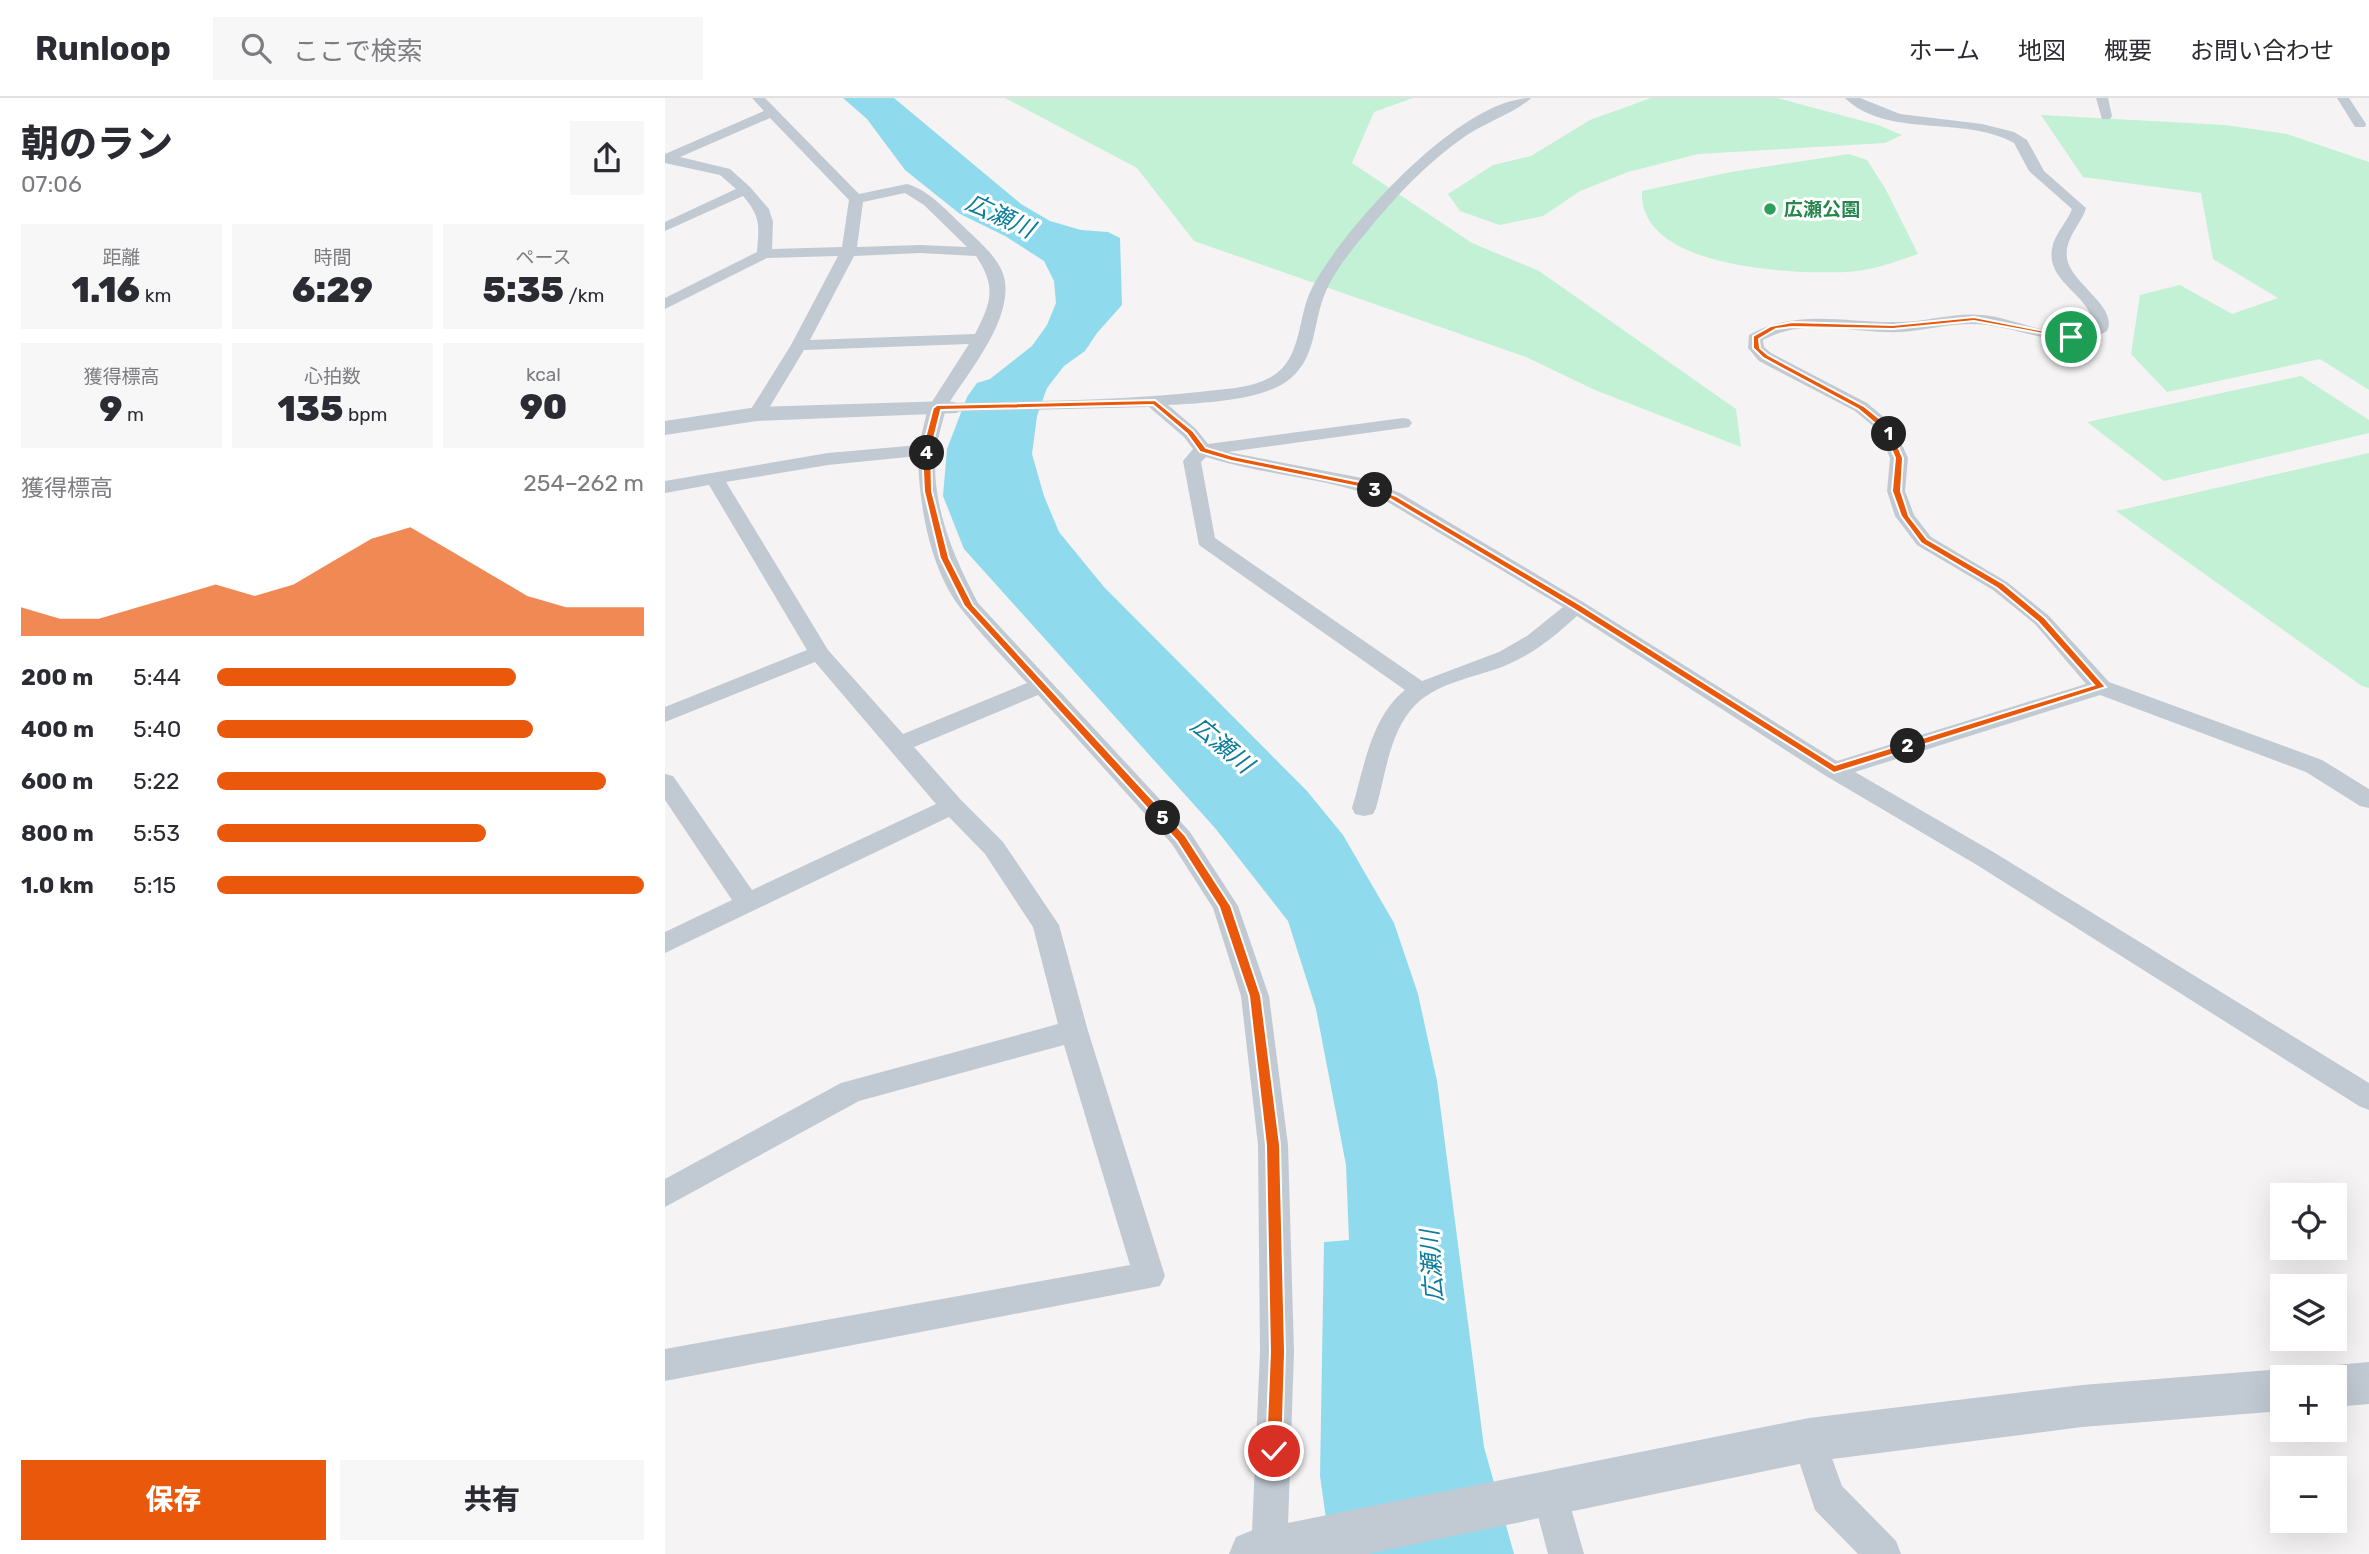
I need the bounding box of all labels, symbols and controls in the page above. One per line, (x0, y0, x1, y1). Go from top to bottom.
search box (213, 17, 703, 80)
text: Runloop (35, 29, 171, 68)
icon: search (237, 29, 275, 67)
text: ここで検索 (293, 36, 423, 67)
text: ホーム (1909, 37, 1980, 65)
text: 地図 (2018, 37, 2066, 65)
text: 概要 (2104, 37, 2152, 65)
text: お問い合わせ (2190, 37, 2334, 65)
text: 朝のラン (21, 121, 173, 167)
button: share (570, 121, 644, 195)
text: 07:06 (21, 170, 82, 198)
water label: 広瀬川 (961, 188, 1041, 245)
place label: 広瀬公園 (1784, 198, 1860, 221)
marker: 広瀬公園 (1762, 201, 1778, 217)
text: 距離 (102, 246, 141, 269)
text: 時間 (313, 246, 352, 269)
text: ペース (515, 246, 572, 269)
text: 1.16 (72, 269, 140, 311)
text: 6:29 (292, 269, 373, 311)
text: 5:35 (483, 269, 564, 311)
text: km (140, 284, 171, 307)
text: /km (564, 284, 604, 307)
pin (2041, 307, 2101, 367)
icon: arrive (2052, 318, 2090, 356)
text: kcal (526, 363, 561, 386)
text: 獲得標高 (83, 365, 160, 388)
text: 心拍数 (304, 365, 361, 388)
text: 90 (520, 386, 567, 428)
text: 9 (99, 388, 122, 430)
text: 135 (278, 388, 343, 430)
text: m (122, 403, 144, 426)
text: bpm (343, 403, 387, 426)
pin: 1 (1871, 416, 1907, 452)
text: 1 (1884, 422, 1893, 445)
pin: 4 (909, 436, 945, 470)
text: 4 (920, 441, 933, 464)
text: 254–262 m (523, 469, 644, 497)
pin: 3 (1357, 472, 1393, 508)
text: 獲得標高 (21, 474, 113, 502)
text: 3 (1368, 478, 1381, 501)
text: 200 m (21, 663, 93, 691)
text: 5:44 (133, 663, 181, 691)
water label: 広瀬川 (1185, 711, 1261, 781)
text: 400 m (21, 715, 94, 743)
text: 5:40 (133, 715, 181, 743)
pin: 2 (1891, 728, 1925, 764)
text: 2 (1901, 734, 1914, 757)
text: 600 m (21, 767, 93, 795)
text: 5:22 (133, 767, 180, 795)
pin: 5 (1145, 800, 1181, 836)
text: 5 (1156, 806, 1169, 829)
text: 800 m (21, 819, 94, 847)
text: 5:53 (133, 819, 180, 847)
text: 1.0 km (21, 871, 94, 899)
text: 5:15 (133, 871, 176, 899)
map controls (2270, 1183, 2347, 1533)
button: locate (2270, 1183, 2347, 1260)
water label: 広瀬川 (1415, 1226, 1448, 1303)
button: layers (2270, 1274, 2347, 1351)
button: + (2270, 1365, 2347, 1442)
pin (1244, 1421, 1304, 1481)
icon: check (1255, 1432, 1293, 1470)
button: − (2270, 1456, 2347, 1533)
button: 保存 (21, 1460, 326, 1540)
button: 共有 (340, 1460, 644, 1540)

